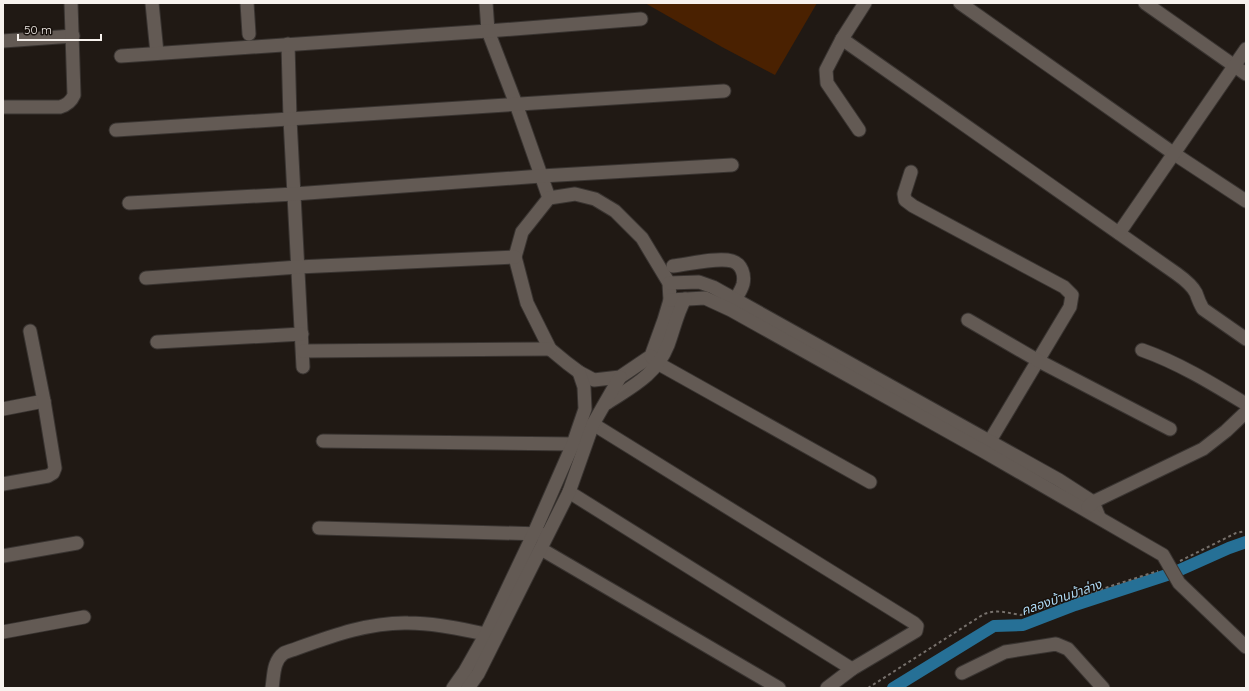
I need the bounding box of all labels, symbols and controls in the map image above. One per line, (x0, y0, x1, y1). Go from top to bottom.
scale bar (18, 16, 101, 42)
text: 50 m (24, 22, 52, 37)
water label: คลองบ้านม้าล่าง (1019, 575, 1104, 618)

